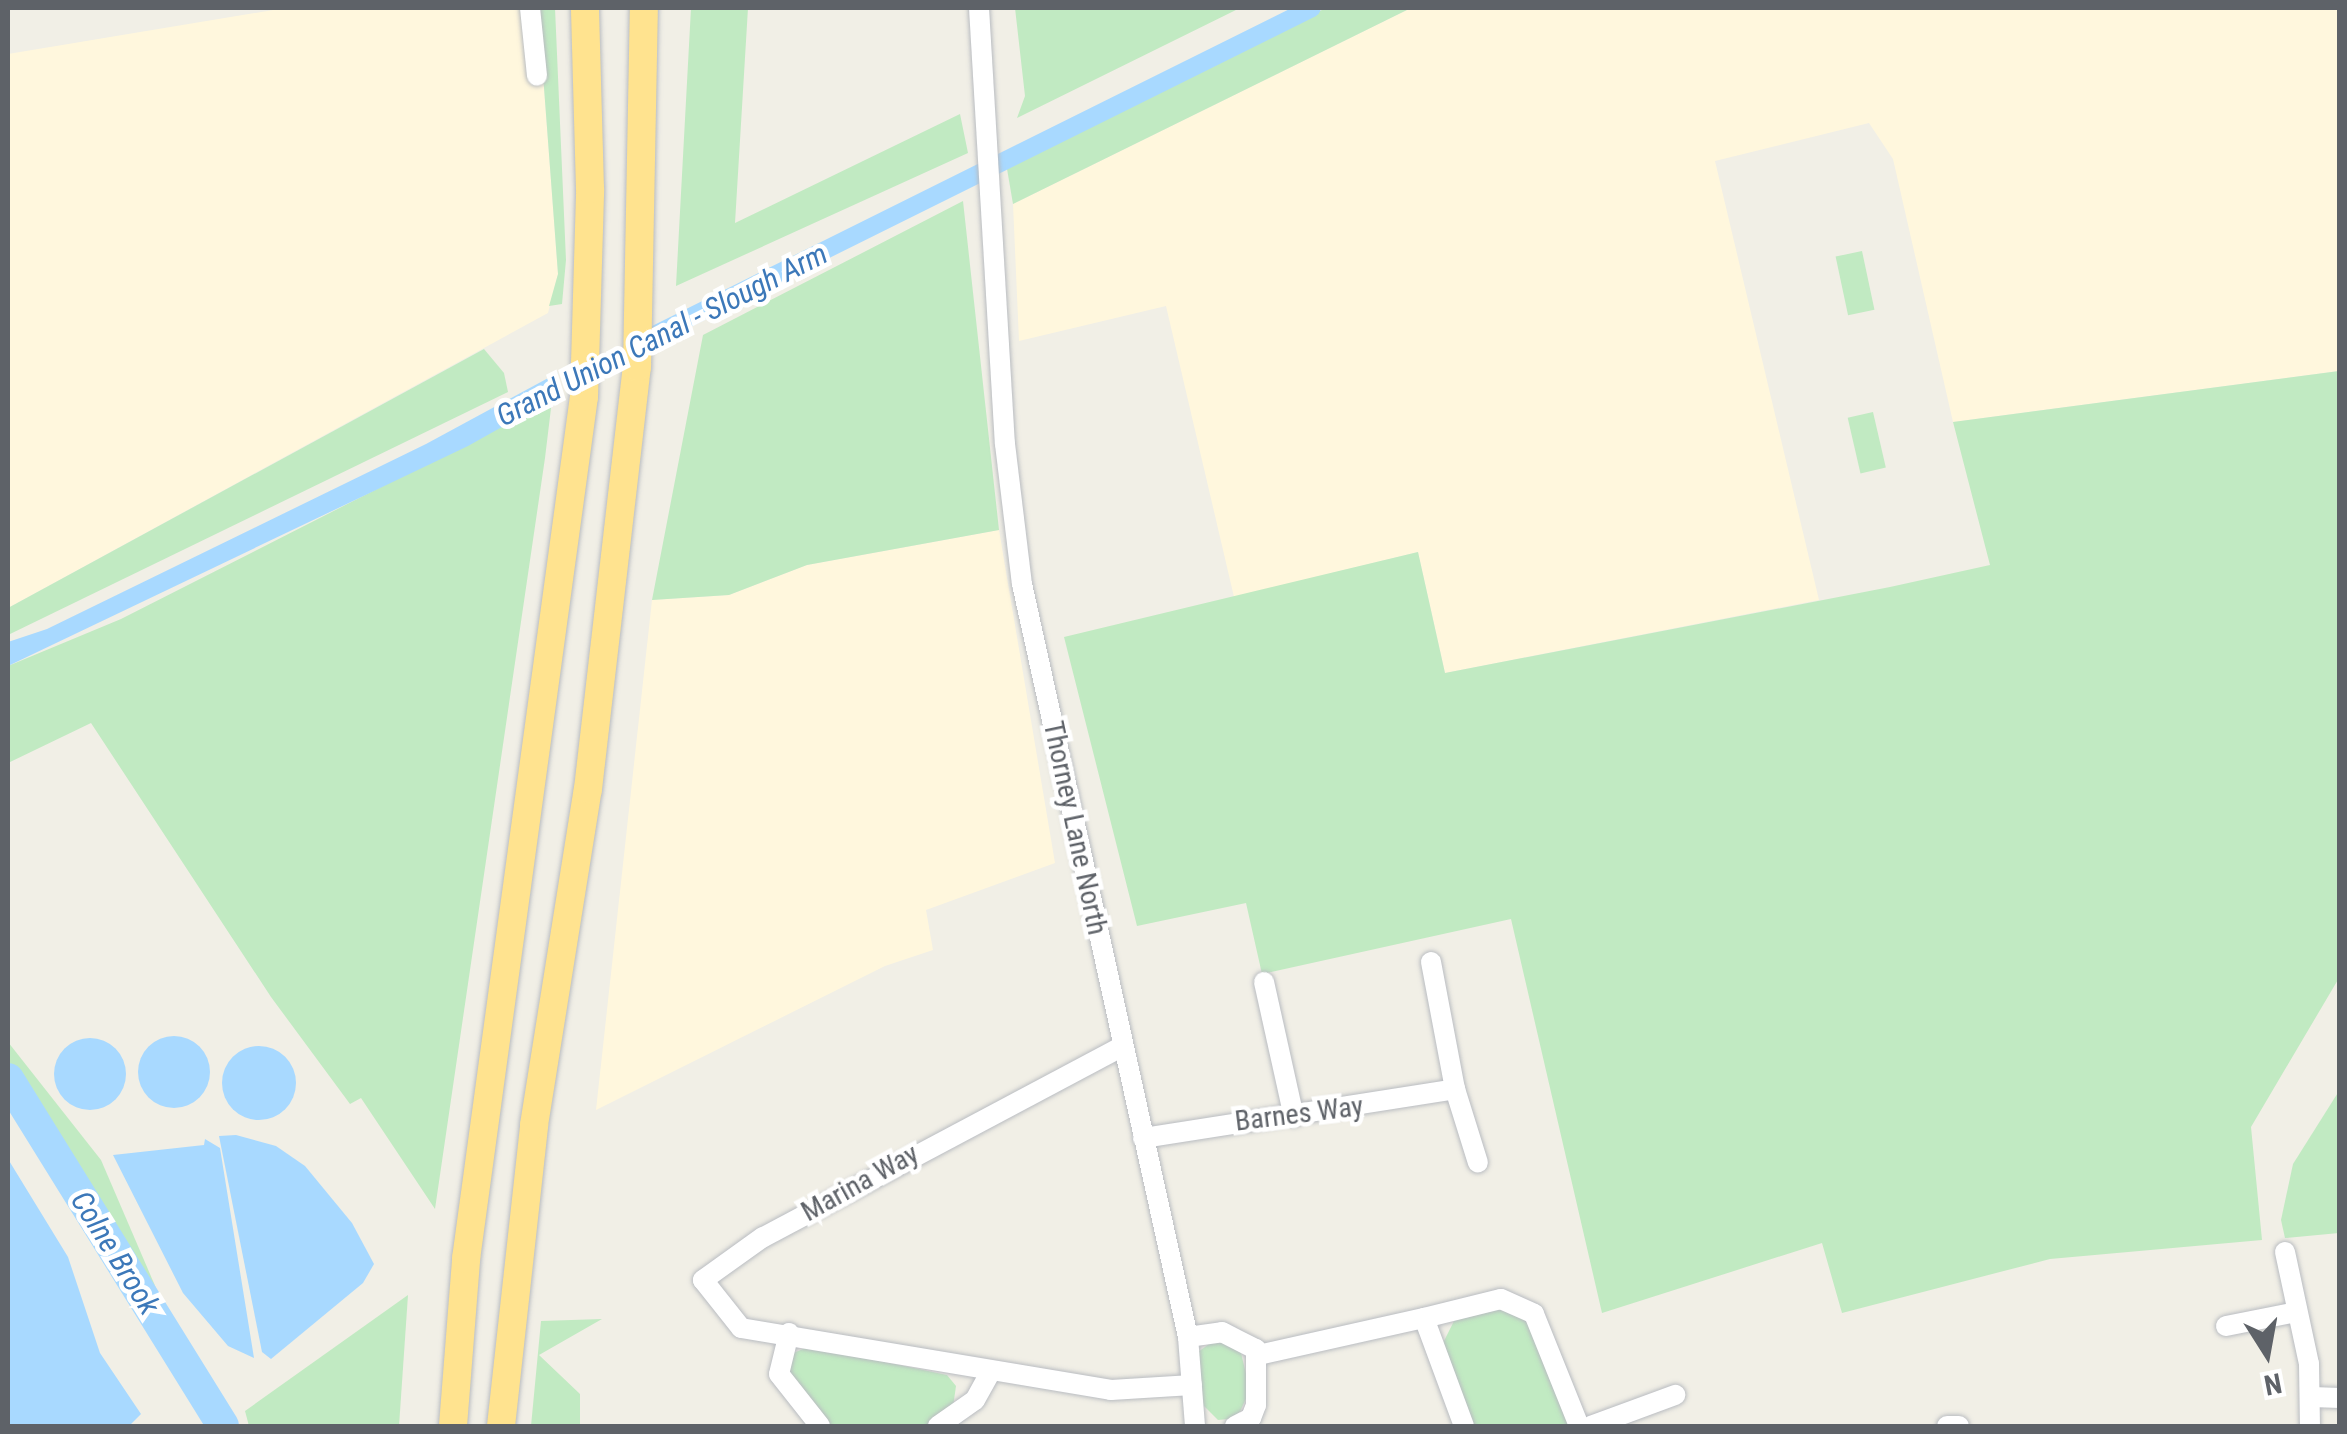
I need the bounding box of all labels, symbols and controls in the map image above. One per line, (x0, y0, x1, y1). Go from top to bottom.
water label: Grand Union Canal - Slough Arm (490, 236, 834, 434)
street label: Thorney Lane North (1036, 718, 1114, 938)
street label: Barnes Way (1233, 1089, 1365, 1139)
street label: Marina Way (796, 1137, 924, 1229)
water label: Colne Brook (63, 1184, 167, 1322)
north arrow (2217, 1304, 2317, 1404)
text: N (2261, 1366, 2284, 1402)

